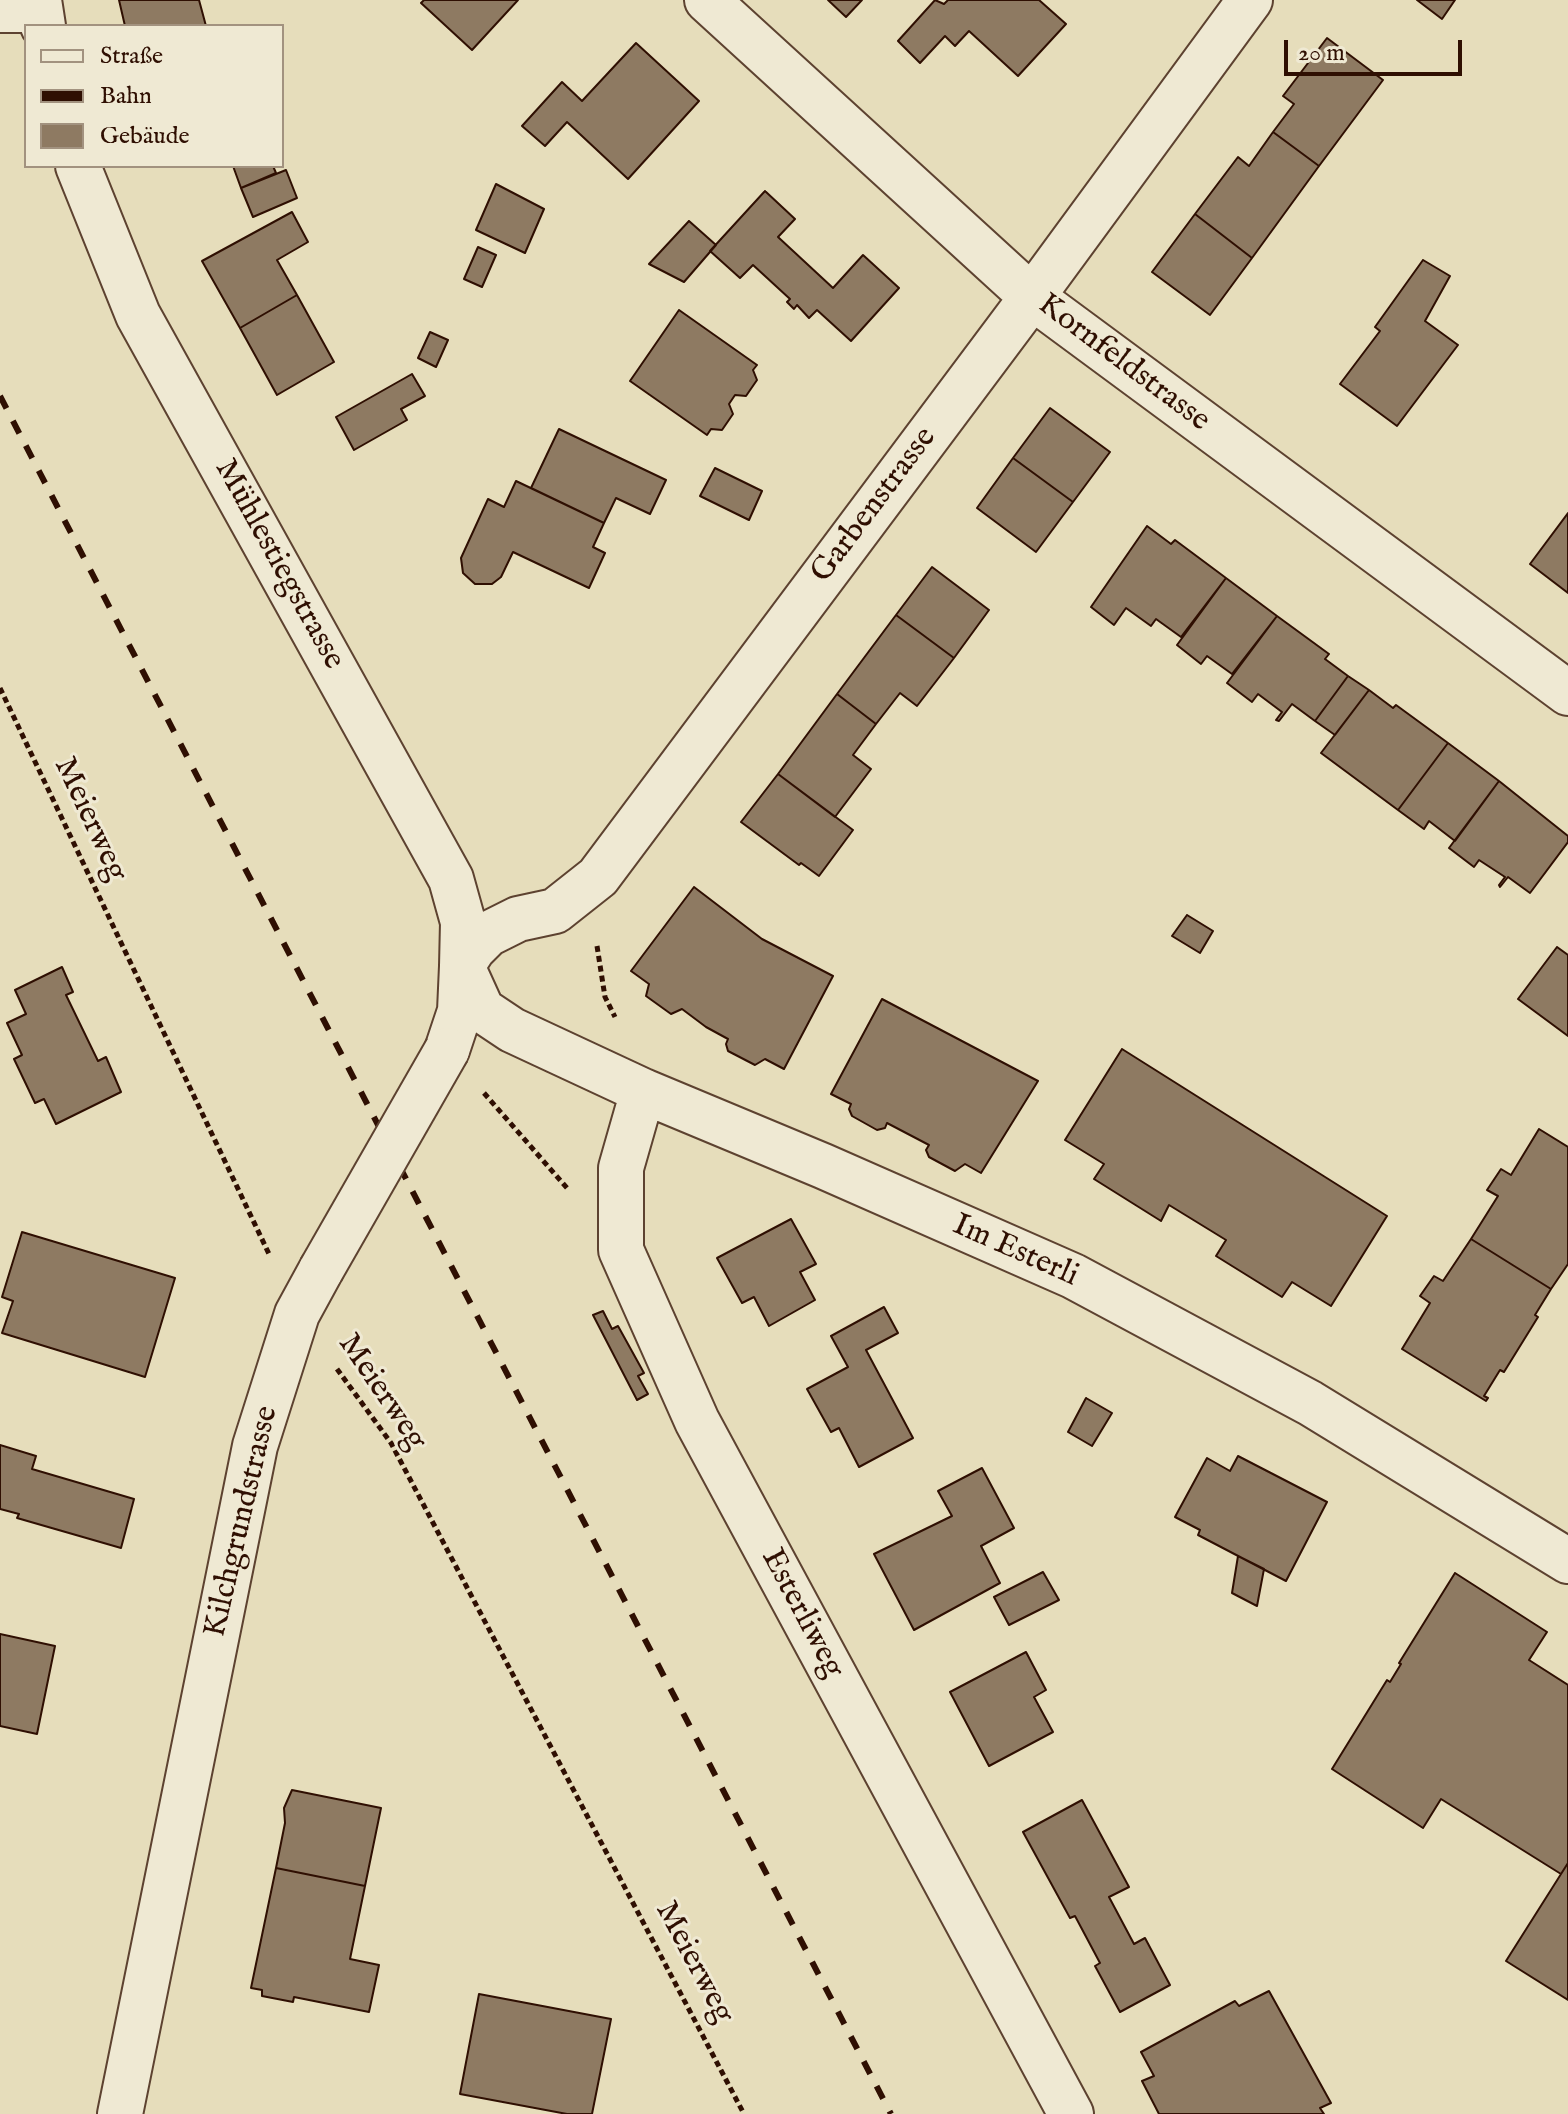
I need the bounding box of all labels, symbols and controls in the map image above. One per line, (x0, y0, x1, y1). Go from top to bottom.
legend (24, 24, 284, 168)
scale bar (1288, 24, 1466, 74)
text: 20 m (1298, 38, 1345, 69)
text: Straße (100, 41, 163, 72)
text: Bahn (100, 81, 152, 112)
text: Gebäude (100, 121, 190, 152)
street label: Kornfeldstrasse (1029, 287, 1217, 441)
street label: Garbenstrasse (804, 421, 946, 591)
street label: Mühlestiegstrasse (204, 453, 352, 677)
street label: Meierweg (44, 752, 134, 888)
street label: Im Esterli (946, 1207, 1084, 1297)
street label: Meierweg (328, 1327, 434, 1459)
street label: Kilchgrundstrasse (198, 1403, 288, 1641)
street label: Esterliweg (751, 1543, 851, 1685)
street label: Meierweg (645, 1896, 741, 2030)

